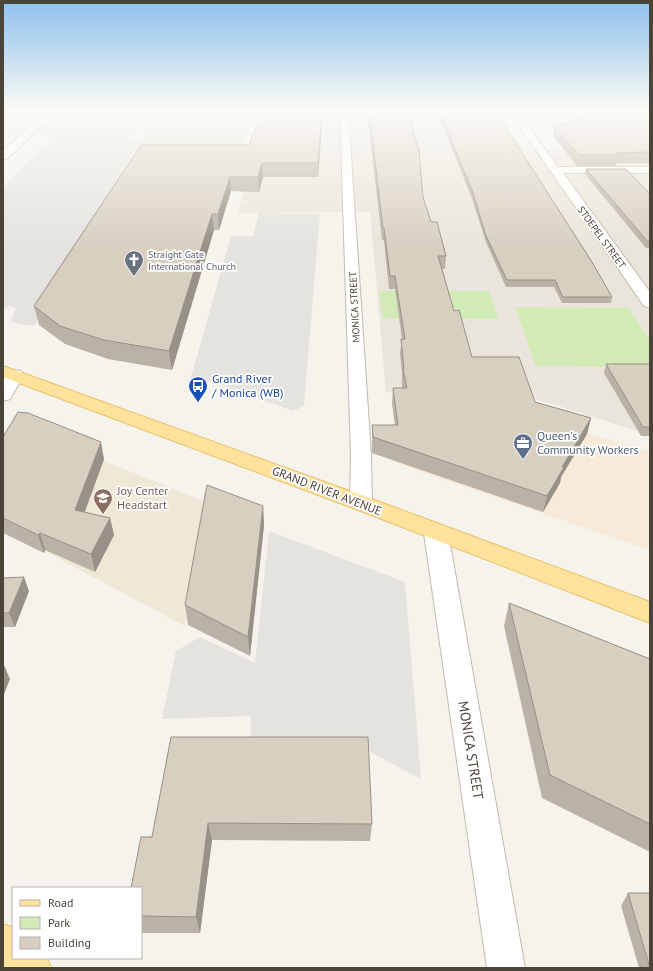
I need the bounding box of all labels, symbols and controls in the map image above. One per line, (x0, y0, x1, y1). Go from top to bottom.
street label: STOEPEL STREET (575, 204, 629, 271)
place label: Straight Gate International Church (148, 248, 236, 273)
church icon: Straight Gate International Church (123, 249, 145, 277)
street label: MONICA STREET (346, 271, 363, 343)
place label: Grand River / Monica (WB) (211, 371, 283, 400)
bus stop icon: Grand River / Monica (WB) (187, 375, 209, 403)
place label: Queen's Community Workers (537, 428, 639, 457)
office icon: Queen's Community Workers (512, 432, 534, 460)
street label: GRAND RIVER AVENUE (270, 463, 384, 518)
place label: Joy Center Headstart (116, 483, 168, 512)
school or university icon: Joy Center Headstart (92, 487, 114, 515)
street label: MONICA STREET (454, 699, 488, 801)
legend (12, 887, 142, 959)
text: Road (48, 895, 73, 910)
text: Park (48, 915, 70, 930)
text: Building (48, 935, 91, 950)

